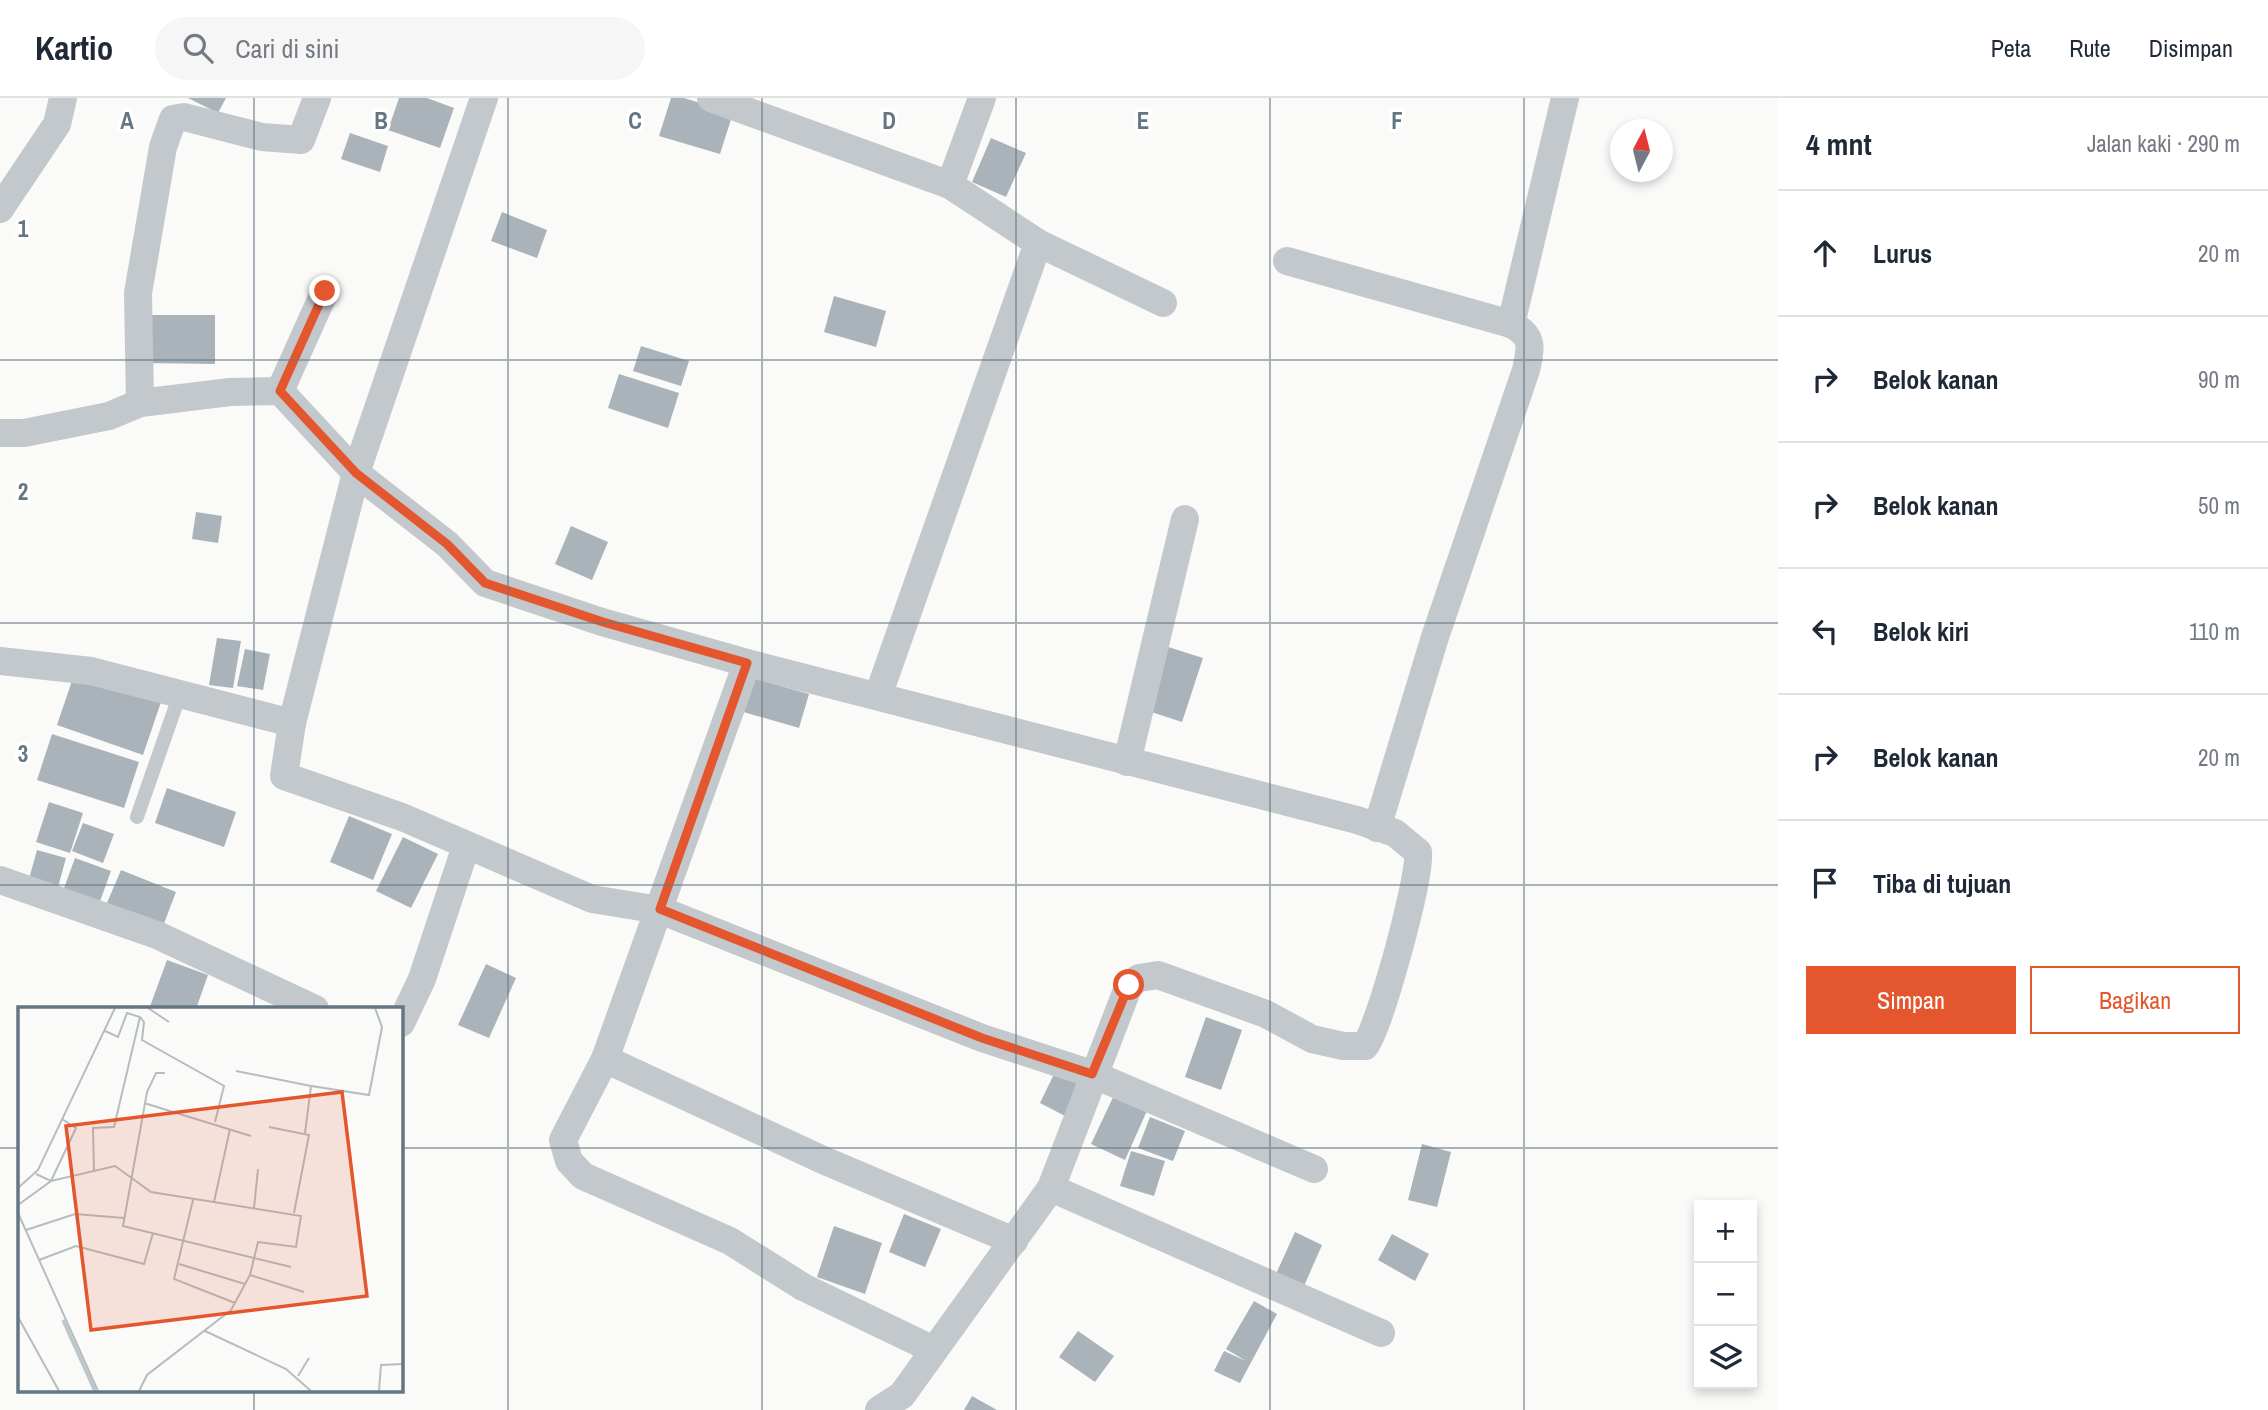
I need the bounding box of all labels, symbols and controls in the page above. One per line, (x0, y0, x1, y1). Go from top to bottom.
search box (155, 17, 645, 80)
text: Kartio (35, 26, 113, 70)
icon: search (179, 29, 217, 67)
text: Cari di sini (235, 31, 339, 66)
text: Peta (1991, 32, 2031, 64)
text: Rute (2069, 32, 2111, 64)
text: Disimpan (2149, 32, 2233, 64)
text: A (120, 105, 134, 136)
text: B (374, 105, 388, 136)
text: C (628, 105, 642, 136)
text: D (882, 105, 896, 136)
text: E (1137, 105, 1149, 136)
text: F (1391, 105, 1403, 136)
north arrow (1610, 119, 1673, 182)
text: 4 mnt (1806, 124, 1872, 164)
text: Jalan kaki · 290 m (2087, 128, 2240, 159)
text: 1 (18, 213, 29, 244)
icon: ahead (1806, 234, 1844, 272)
text: Lurus (1873, 236, 1932, 271)
text: 20 m (2198, 238, 2240, 269)
route end (309, 275, 340, 306)
icon: right (1806, 360, 1844, 398)
text: Belok kanan (1873, 362, 1999, 397)
text: 90 m (2198, 364, 2240, 395)
text: 2 (18, 476, 28, 507)
icon: right (1806, 486, 1844, 524)
text: Belok kanan (1873, 488, 1999, 523)
text: 50 m (2198, 490, 2240, 521)
icon: left (1806, 612, 1844, 650)
text: Belok kiri (1873, 614, 1969, 649)
text: 110 m (2189, 616, 2240, 647)
text: 3 (18, 738, 28, 769)
icon: right (1806, 738, 1844, 776)
text: Belok kanan (1873, 740, 1999, 775)
text: 20 m (2198, 742, 2240, 773)
icon: arrive (1806, 864, 1844, 902)
text: Tiba di tujuan (1873, 866, 2011, 901)
button: Simpan (1806, 966, 2016, 1034)
button: Bagikan (2030, 966, 2240, 1034)
route start (1113, 969, 1144, 1000)
inset map (18, 1007, 402, 1392)
map controls (1694, 1200, 1757, 1389)
button: + (1694, 1200, 1757, 1263)
button: − (1694, 1263, 1757, 1326)
button: layers (1694, 1326, 1757, 1389)

